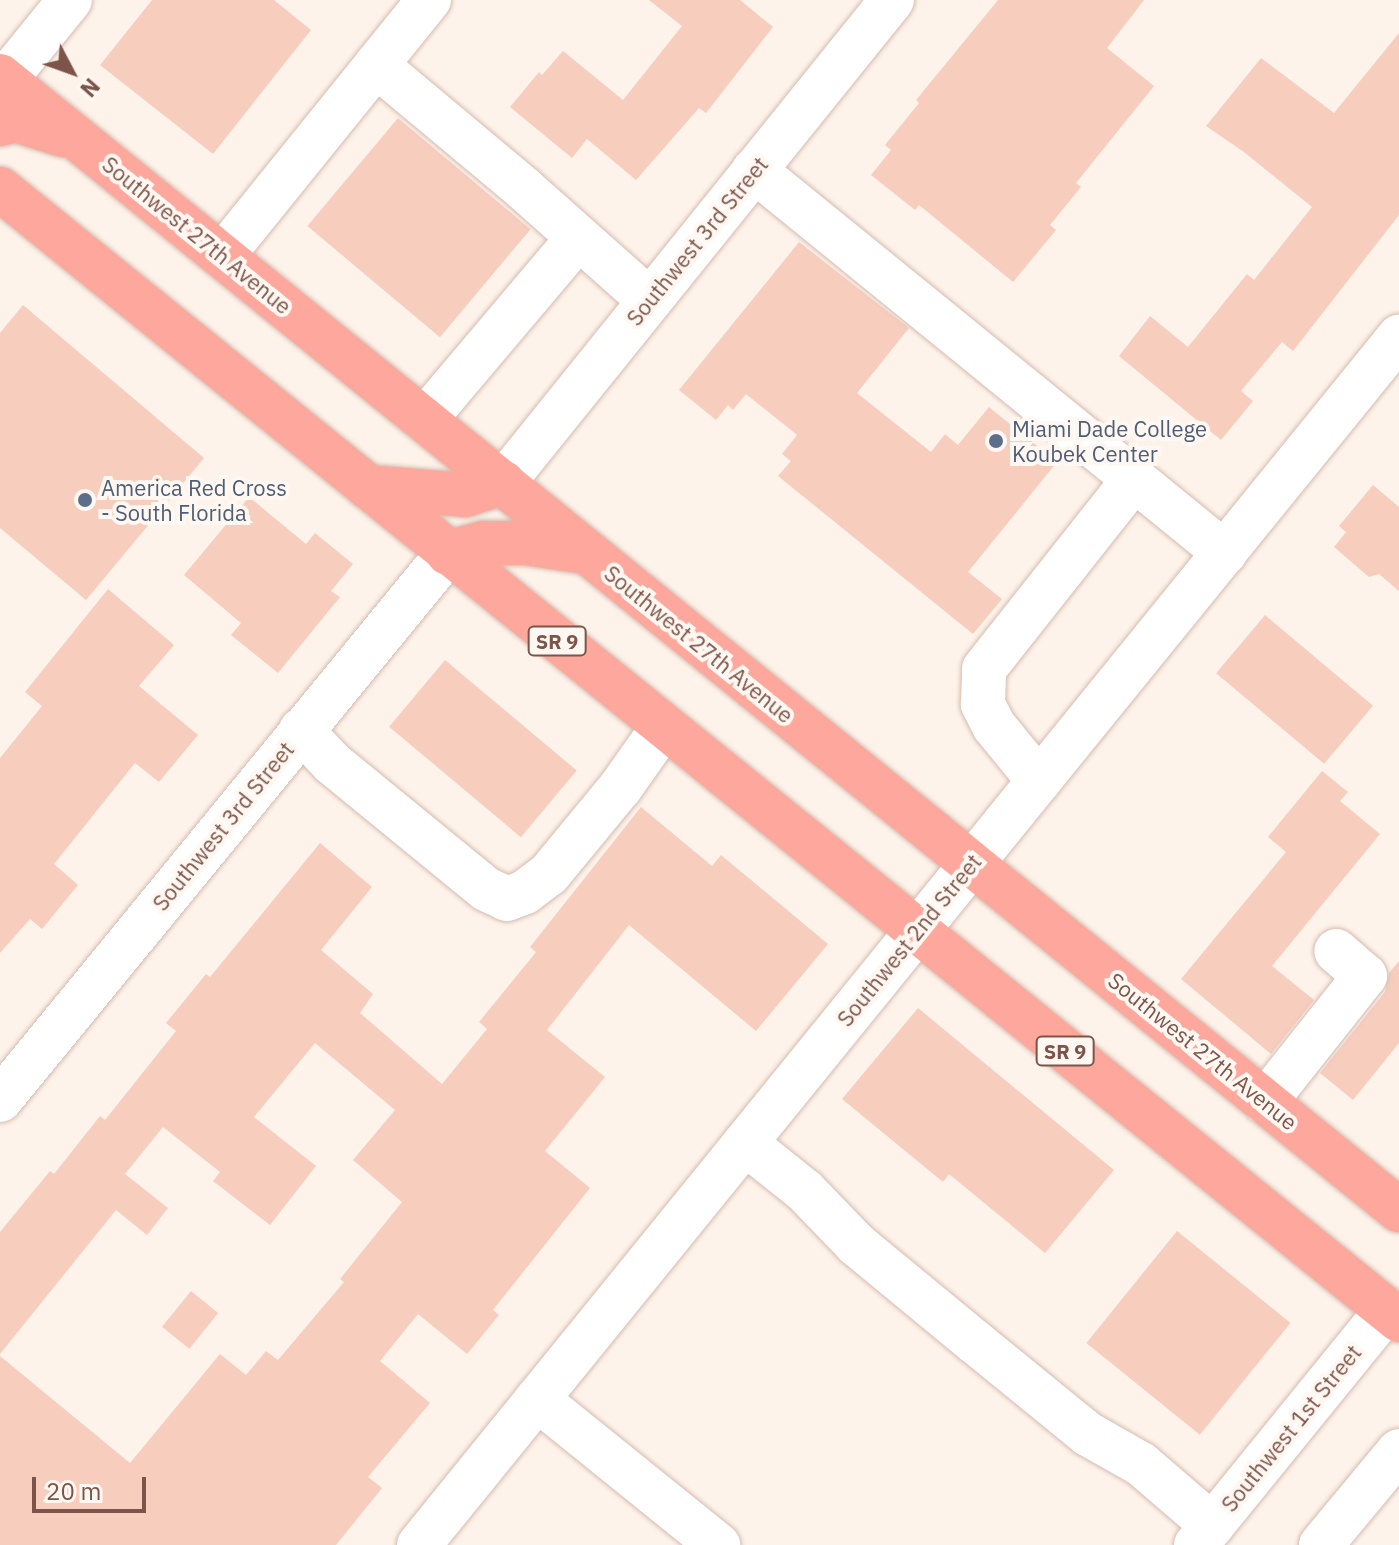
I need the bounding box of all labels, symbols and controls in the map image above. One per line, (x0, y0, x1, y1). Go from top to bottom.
north arrow (32, 32, 112, 112)
text: N (74, 73, 107, 104)
street label: Southwest 27th Avenue (97, 151, 297, 319)
street label: Southwest 3rd Street (621, 151, 773, 331)
place label: Miami Dade College Koubek Center (1012, 415, 1207, 466)
marker: Miami Dade College Koubek Center (987, 432, 1005, 450)
place label: America Red Cross - South Florida (101, 474, 287, 526)
marker: America Red Cross - South Florida (76, 491, 94, 509)
street label: Southwest 27th Avenue (599, 560, 799, 728)
road number: SR 9 (527, 625, 587, 657)
street label: Southwest 3rd Street (147, 736, 299, 916)
street label: Southwest 2nd Street (831, 849, 987, 1031)
street label: Southwest 27th Avenue (1103, 967, 1303, 1135)
road number: SR 9 (1035, 1035, 1095, 1067)
street label: Southwest 1st Street (1216, 1339, 1366, 1517)
scale bar (36, 1461, 150, 1511)
text: 20 m (46, 1475, 101, 1507)

